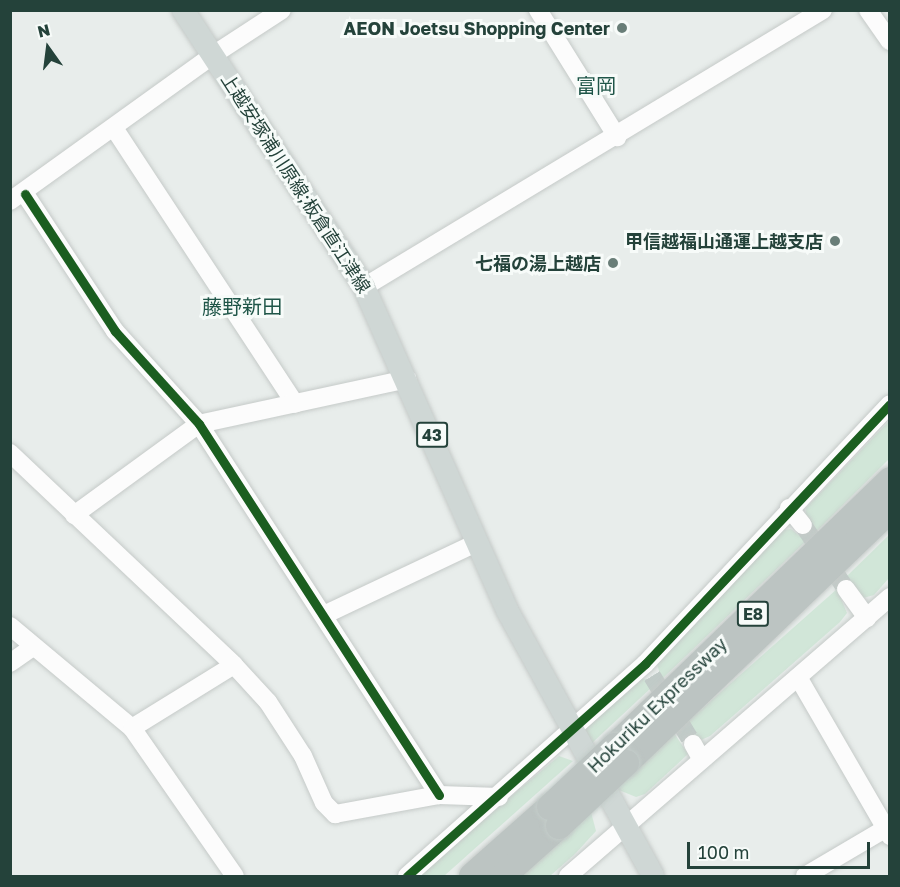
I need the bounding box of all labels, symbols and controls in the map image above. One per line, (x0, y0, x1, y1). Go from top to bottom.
place label: AEON Joetsu Shopping Center (344, 17, 610, 39)
north arrow (18, 18, 78, 78)
text: N (35, 19, 52, 42)
marker: AEON Joetsu Shopping Center (615, 21, 629, 35)
street label: 上越安塚浦川原線;板倉直江津線 (217, 69, 375, 297)
district label: 富岡 (576, 73, 616, 97)
place label: 甲信越福山通運上越支店 (625, 230, 823, 252)
marker: 甲信越福山通運上越支店 (828, 234, 842, 248)
place label: 七福の湯上越店 (475, 252, 601, 274)
marker: 七福の湯上越店 (606, 256, 620, 270)
district label: 藤野新田 (202, 294, 282, 318)
road number: 43 (416, 422, 448, 448)
road number: E8 (736, 601, 770, 627)
street label: Hokuriku Expressway (583, 633, 731, 777)
scale bar (690, 830, 873, 868)
text: 100 m (698, 841, 749, 863)

